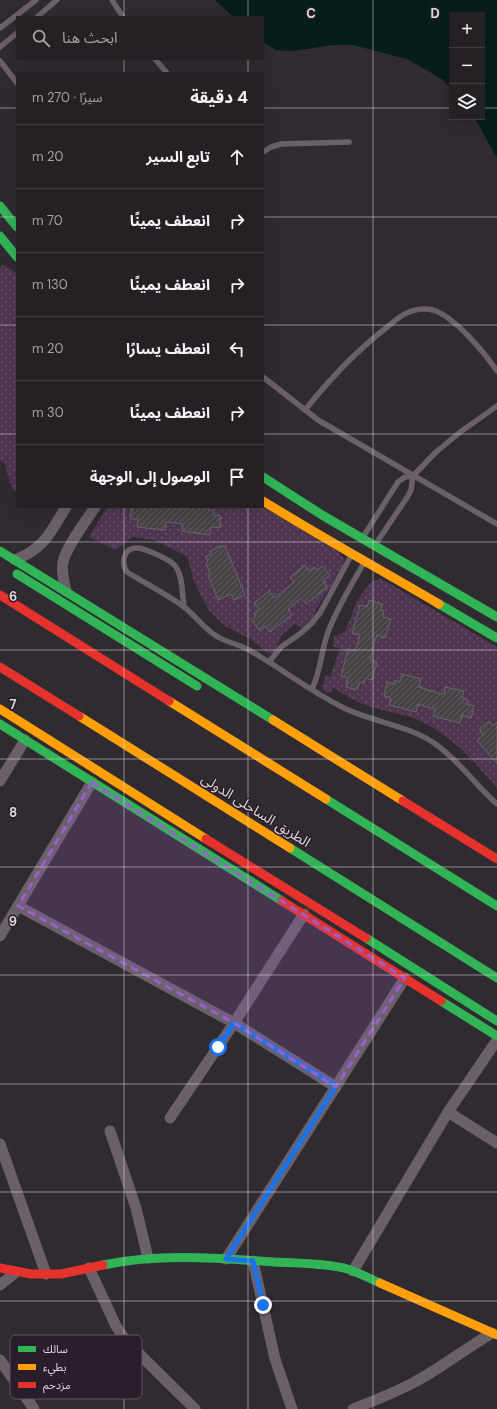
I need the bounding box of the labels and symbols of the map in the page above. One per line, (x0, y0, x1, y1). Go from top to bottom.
text: C (306, 5, 316, 22)
text: D (430, 5, 440, 22)
text: 6 (9, 588, 17, 605)
text: 7 (10, 696, 17, 713)
street label: الطريق الساحلى الدولى (198, 769, 314, 852)
text: 8 (9, 804, 17, 821)
text: 9 (9, 913, 17, 930)
route start (209, 1038, 227, 1056)
route end (254, 1296, 272, 1314)
legend (10, 1335, 142, 1399)
text: سالك (43, 1342, 68, 1356)
text: بطيء (43, 1360, 66, 1377)
text: مزدحم (43, 1378, 71, 1394)

